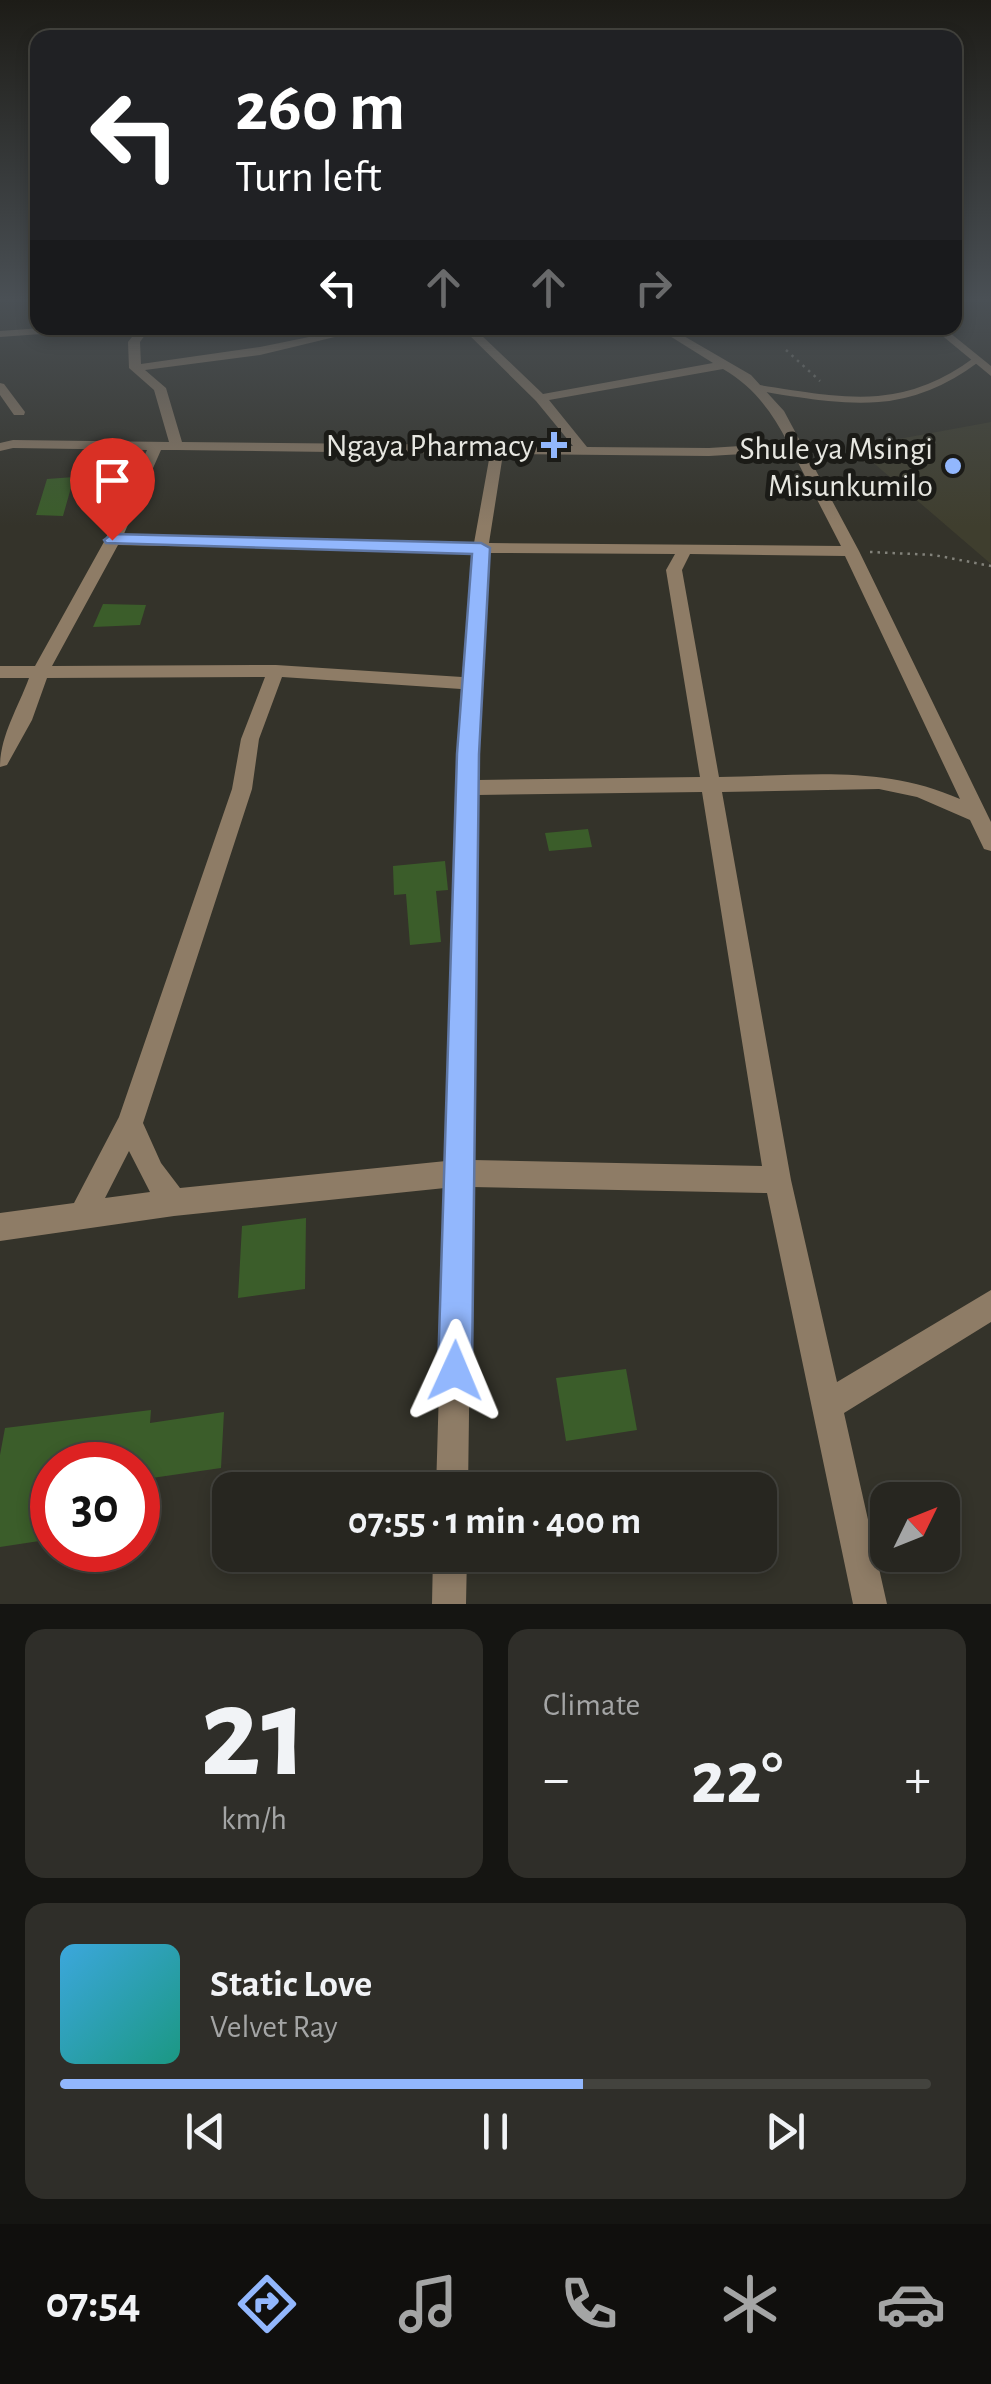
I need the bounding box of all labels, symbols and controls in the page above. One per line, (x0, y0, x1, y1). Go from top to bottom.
icon: left (70, 70, 200, 200)
text: 260 m (235, 73, 405, 143)
text: Turn left (235, 155, 382, 200)
icon: left (311, 260, 366, 315)
icon: ahead (416, 260, 471, 315)
icon: ahead (521, 260, 576, 315)
icon: right (626, 260, 681, 315)
place label: Ngaya Pharmacy (326, 430, 534, 462)
place label: Shule ya Msingi Misunkumilo (739, 433, 933, 502)
marker: Ngaya Pharmacy (543, 434, 565, 456)
pin (70, 438, 155, 541)
icon: arrive (85, 453, 140, 508)
marker: Shule ya Msingi Misunkumilo (942, 455, 964, 477)
position arrow (403, 1319, 507, 1423)
speed limit sign: 30 (30, 1442, 160, 1572)
north arrow (870, 1482, 960, 1572)
map controls (870, 1482, 960, 1572)
text: 07:55 · 1 min · 400 m (348, 1503, 641, 1541)
text: 21 (200, 1670, 308, 1800)
text: Climate (543, 1689, 640, 1721)
text: 22° (691, 1742, 783, 1817)
text: − (543, 1752, 569, 1807)
text: + (905, 1752, 931, 1807)
text: km/h (221, 1803, 287, 1835)
text: Static Love (210, 1966, 372, 2004)
text: Velvet Ray (210, 2011, 338, 2043)
icon: previous (178, 2104, 233, 2159)
icon: pause (468, 2104, 523, 2159)
icon: next (758, 2104, 813, 2159)
icon: directions (232, 2269, 302, 2339)
icon: music (393, 2269, 463, 2339)
icon: phone (554, 2269, 624, 2339)
icon: climate (715, 2269, 785, 2339)
icon: car (876, 2269, 946, 2339)
text: 07:54 (45, 2281, 141, 2326)

